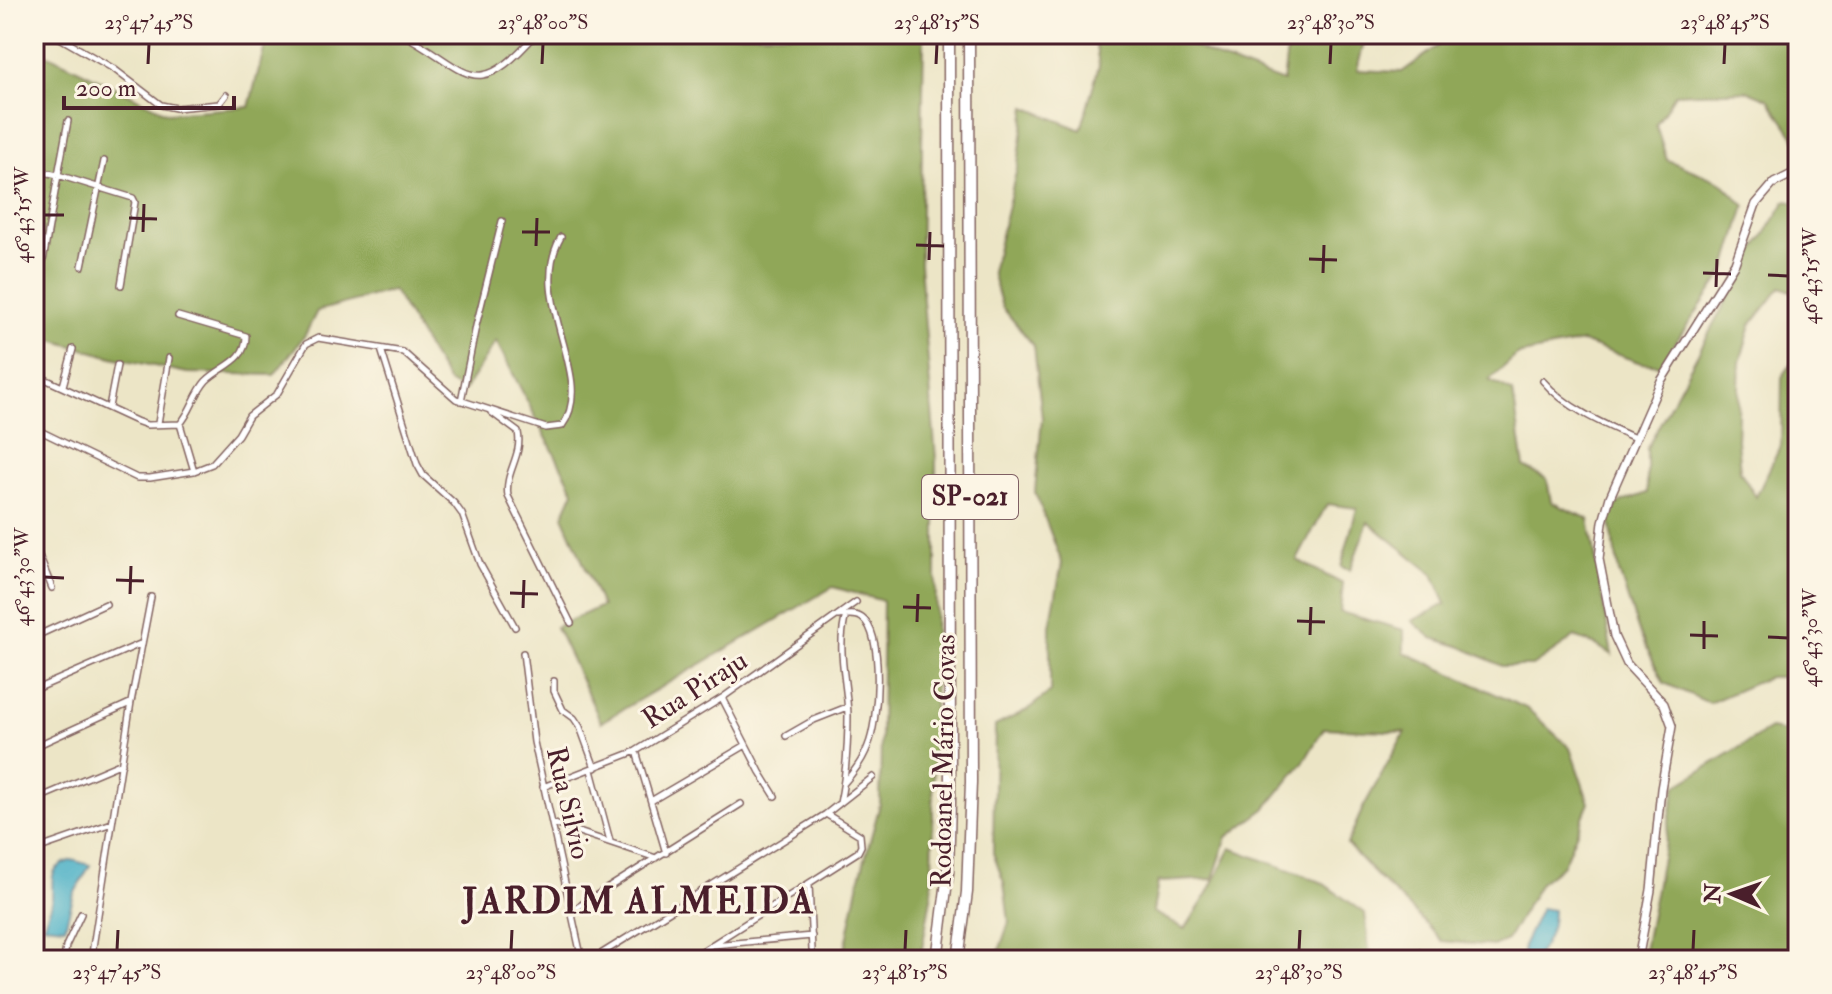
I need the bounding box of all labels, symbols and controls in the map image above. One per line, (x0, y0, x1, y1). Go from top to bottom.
text: 23°47'45"S (105, 10, 193, 35)
text: 23°48'00"S (498, 10, 588, 35)
text: 23°48'15"S (894, 10, 980, 35)
text: 23°48'30"S (1287, 10, 1375, 35)
text: 23°48'45"S (1680, 10, 1770, 35)
scale bar (64, 60, 234, 110)
text: 200 m (76, 73, 137, 104)
text: 46°43'15"W (10, 166, 35, 263)
text: 46°43'15"W (1798, 227, 1823, 324)
road number: SP-021 (922, 475, 1018, 519)
text: 46°43'30"W (10, 527, 35, 626)
text: 46°43'30"W (1798, 588, 1823, 687)
street label: Rodoanel Mário Covas (924, 634, 964, 888)
street label: Rua Piraju (636, 643, 754, 737)
street label: Rua Silvio (538, 743, 598, 863)
north arrow (1692, 854, 1772, 934)
district label: JARDIM ALMEIDA (460, 879, 816, 925)
text: N (1699, 883, 1727, 905)
text: 23°47'45"S (73, 960, 161, 985)
text: 23°48'00"S (466, 960, 556, 985)
text: 23°48'15"S (862, 960, 948, 985)
text: 23°48'30"S (1255, 960, 1343, 985)
text: 23°48'45"S (1648, 960, 1738, 985)

